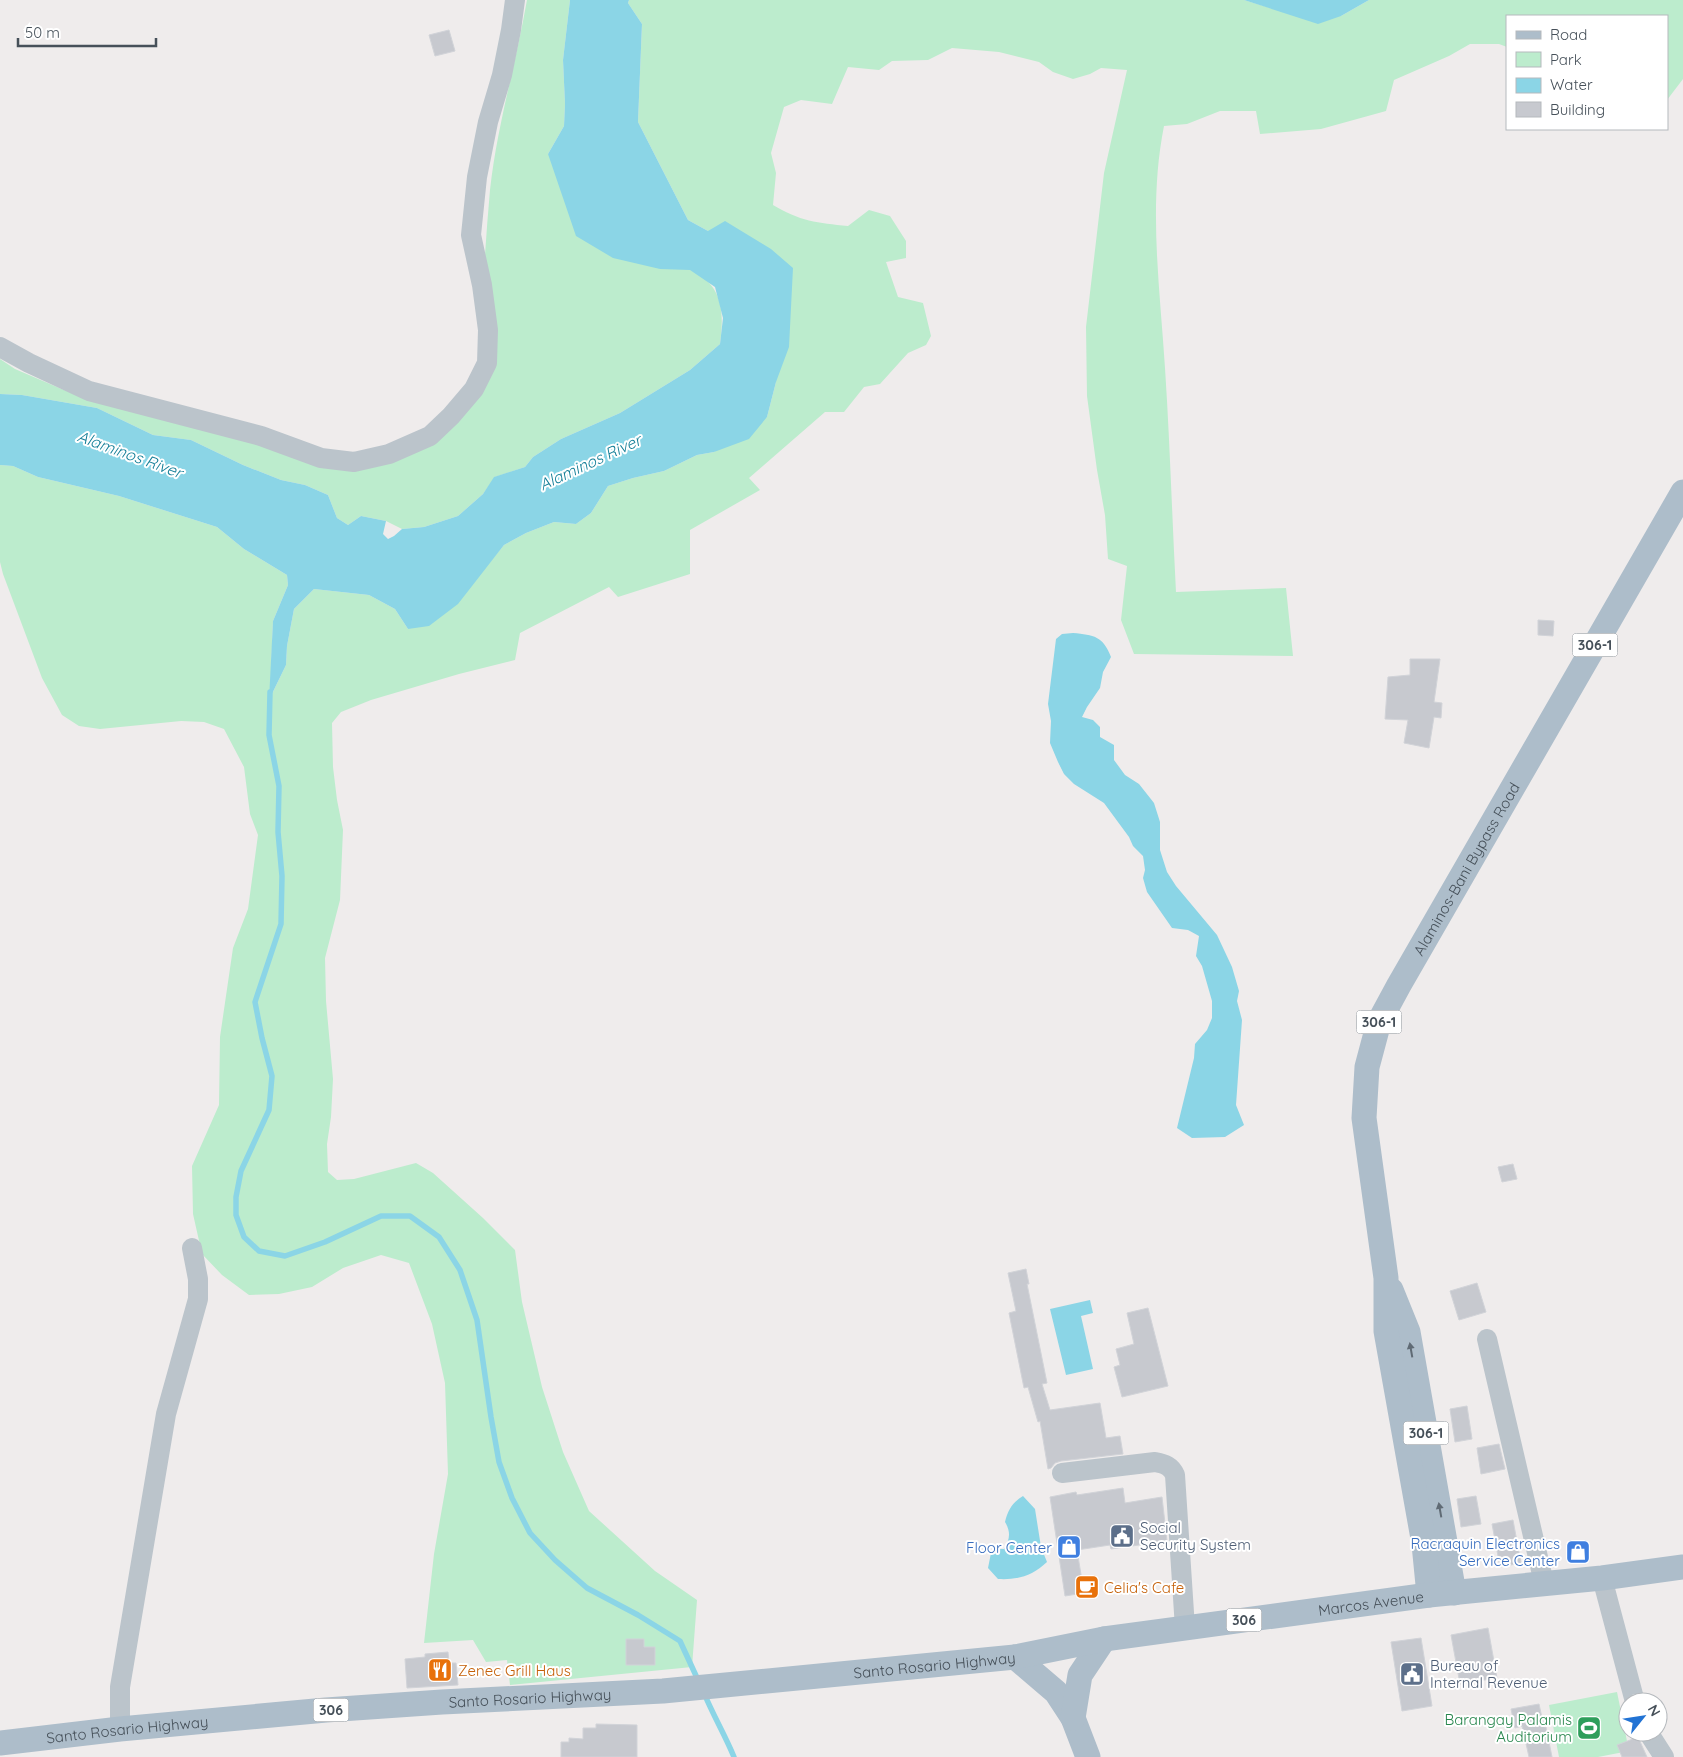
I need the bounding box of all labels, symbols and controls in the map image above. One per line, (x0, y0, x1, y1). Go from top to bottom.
scale bar (18, 15, 155, 47)
legend (1506, 15, 1668, 130)
text: 50 m (25, 23, 60, 42)
text: Road (1550, 25, 1587, 44)
text: Park (1550, 50, 1582, 69)
text: Water (1550, 75, 1593, 94)
text: Building (1550, 100, 1605, 119)
water label: Alaminos River (75, 426, 187, 483)
water label: Alaminos River (536, 429, 646, 494)
road number: 306-1 (1572, 634, 1618, 656)
street label: Alaminos-Bani Bypass Road (1409, 779, 1523, 959)
road number: 306-1 (1356, 1010, 1402, 1034)
one-way arrow (1407, 1342, 1415, 1358)
road number: 306-1 (1404, 1422, 1448, 1445)
one-way arrow (1436, 1502, 1444, 1518)
place label: Social Security System (1140, 1518, 1251, 1554)
public building icon: Social Security System (1109, 1523, 1135, 1549)
shop icon: Floor Center (1056, 1534, 1082, 1560)
place label: Racraquin Electronics Service Center (1410, 1534, 1560, 1570)
place label: Floor Center (966, 1538, 1052, 1557)
shop icon: Racraquin Electronics Service Center (1565, 1539, 1591, 1565)
cafe icon: Celia's Cafe (1074, 1574, 1100, 1600)
place label: Celia's Cafe (1104, 1578, 1184, 1597)
street label: Marcos Avenue (1317, 1586, 1425, 1619)
road number: 306 (1226, 1608, 1262, 1632)
street label: Santo Rosario Highway (853, 1647, 1016, 1682)
place label: Bureau of Internal Revenue (1430, 1656, 1547, 1692)
restaurant icon: Zenec Grill Haus (427, 1657, 453, 1683)
place label: Zenec Grill Haus (458, 1661, 571, 1680)
public building icon: Bureau of Internal Revenue (1399, 1661, 1425, 1687)
street label: Santo Rosario Highway (448, 1684, 612, 1711)
north arrow (1618, 1692, 1668, 1742)
road number: 306 (314, 1698, 348, 1722)
text: N (1644, 1702, 1665, 1719)
place label: Barangay Palamis Auditorium (1444, 1710, 1572, 1746)
street label: Santo Rosario Highway (45, 1711, 209, 1747)
sports icon: Barangay Palamis Auditorium (1576, 1715, 1602, 1741)

